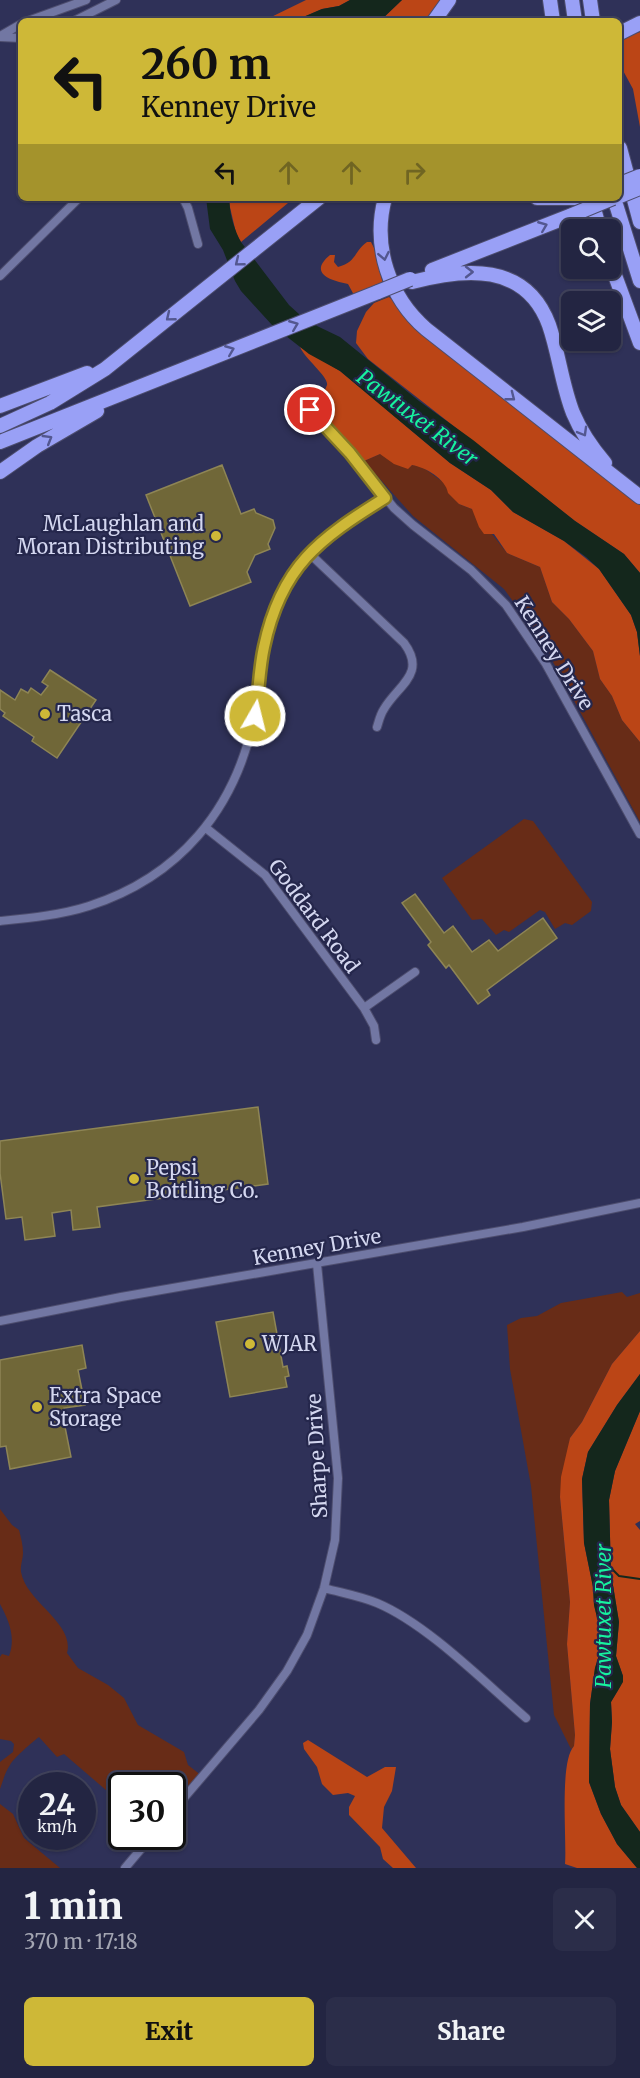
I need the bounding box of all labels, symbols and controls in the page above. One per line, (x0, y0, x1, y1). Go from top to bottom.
text: 260 m (141, 38, 271, 90)
icon: left (42, 42, 120, 120)
text: Kenney Drive (141, 90, 316, 124)
icon: left (209, 156, 242, 189)
icon: ahead (272, 156, 305, 189)
icon: ahead (335, 156, 368, 189)
icon: right (398, 156, 431, 189)
map controls (561, 219, 621, 351)
button: search (561, 219, 621, 279)
one-way arrow (537, 221, 548, 233)
one-way arrow (377, 251, 390, 261)
one-way arrow (235, 254, 246, 265)
one-way arrow (465, 266, 474, 278)
button: layers (561, 291, 621, 351)
one-way arrow (166, 310, 177, 321)
one-way arrow (288, 320, 299, 332)
one-way arrow (224, 345, 235, 357)
water label: Pawtuxet River (351, 363, 484, 472)
pin (284, 384, 335, 435)
one-way arrow (504, 389, 515, 400)
icon: arrive (293, 393, 326, 426)
one-way arrow (576, 426, 587, 437)
one-way arrow (42, 435, 52, 447)
place label: McLaughlan and Moran Distributing (17, 511, 204, 559)
marker: McLaughlan and Moran Distributing (209, 529, 223, 543)
street label: Kenney Drive (509, 591, 599, 714)
position arrow (223, 684, 287, 748)
place label: Tasca (57, 701, 112, 726)
marker: Tasca (38, 707, 52, 721)
street label: Goddard Road (263, 854, 365, 978)
place label: Pepsi Bottling Co. (146, 1155, 259, 1203)
marker: Pepsi Bottling Co. (127, 1172, 141, 1186)
street label: Kenney Drive (251, 1223, 383, 1270)
place label: WJAR (261, 1331, 317, 1356)
marker: WJAR (243, 1337, 257, 1351)
place label: Extra Space Storage (49, 1383, 161, 1431)
street label: Sharpe Drive (301, 1393, 332, 1519)
marker: Extra Space Storage (30, 1400, 44, 1414)
water label: Pawtuxet River (590, 1543, 617, 1688)
speed limit sign: 30 (108, 1772, 186, 1850)
text: 24 (39, 1785, 75, 1823)
text: km/h (37, 1817, 77, 1836)
text: 1 min (24, 1884, 123, 1929)
button: close (553, 1888, 616, 1951)
text: 370 m · 17:18 (24, 1929, 138, 1954)
button: Exit (24, 1997, 314, 2066)
button: Share (326, 1997, 616, 2066)

